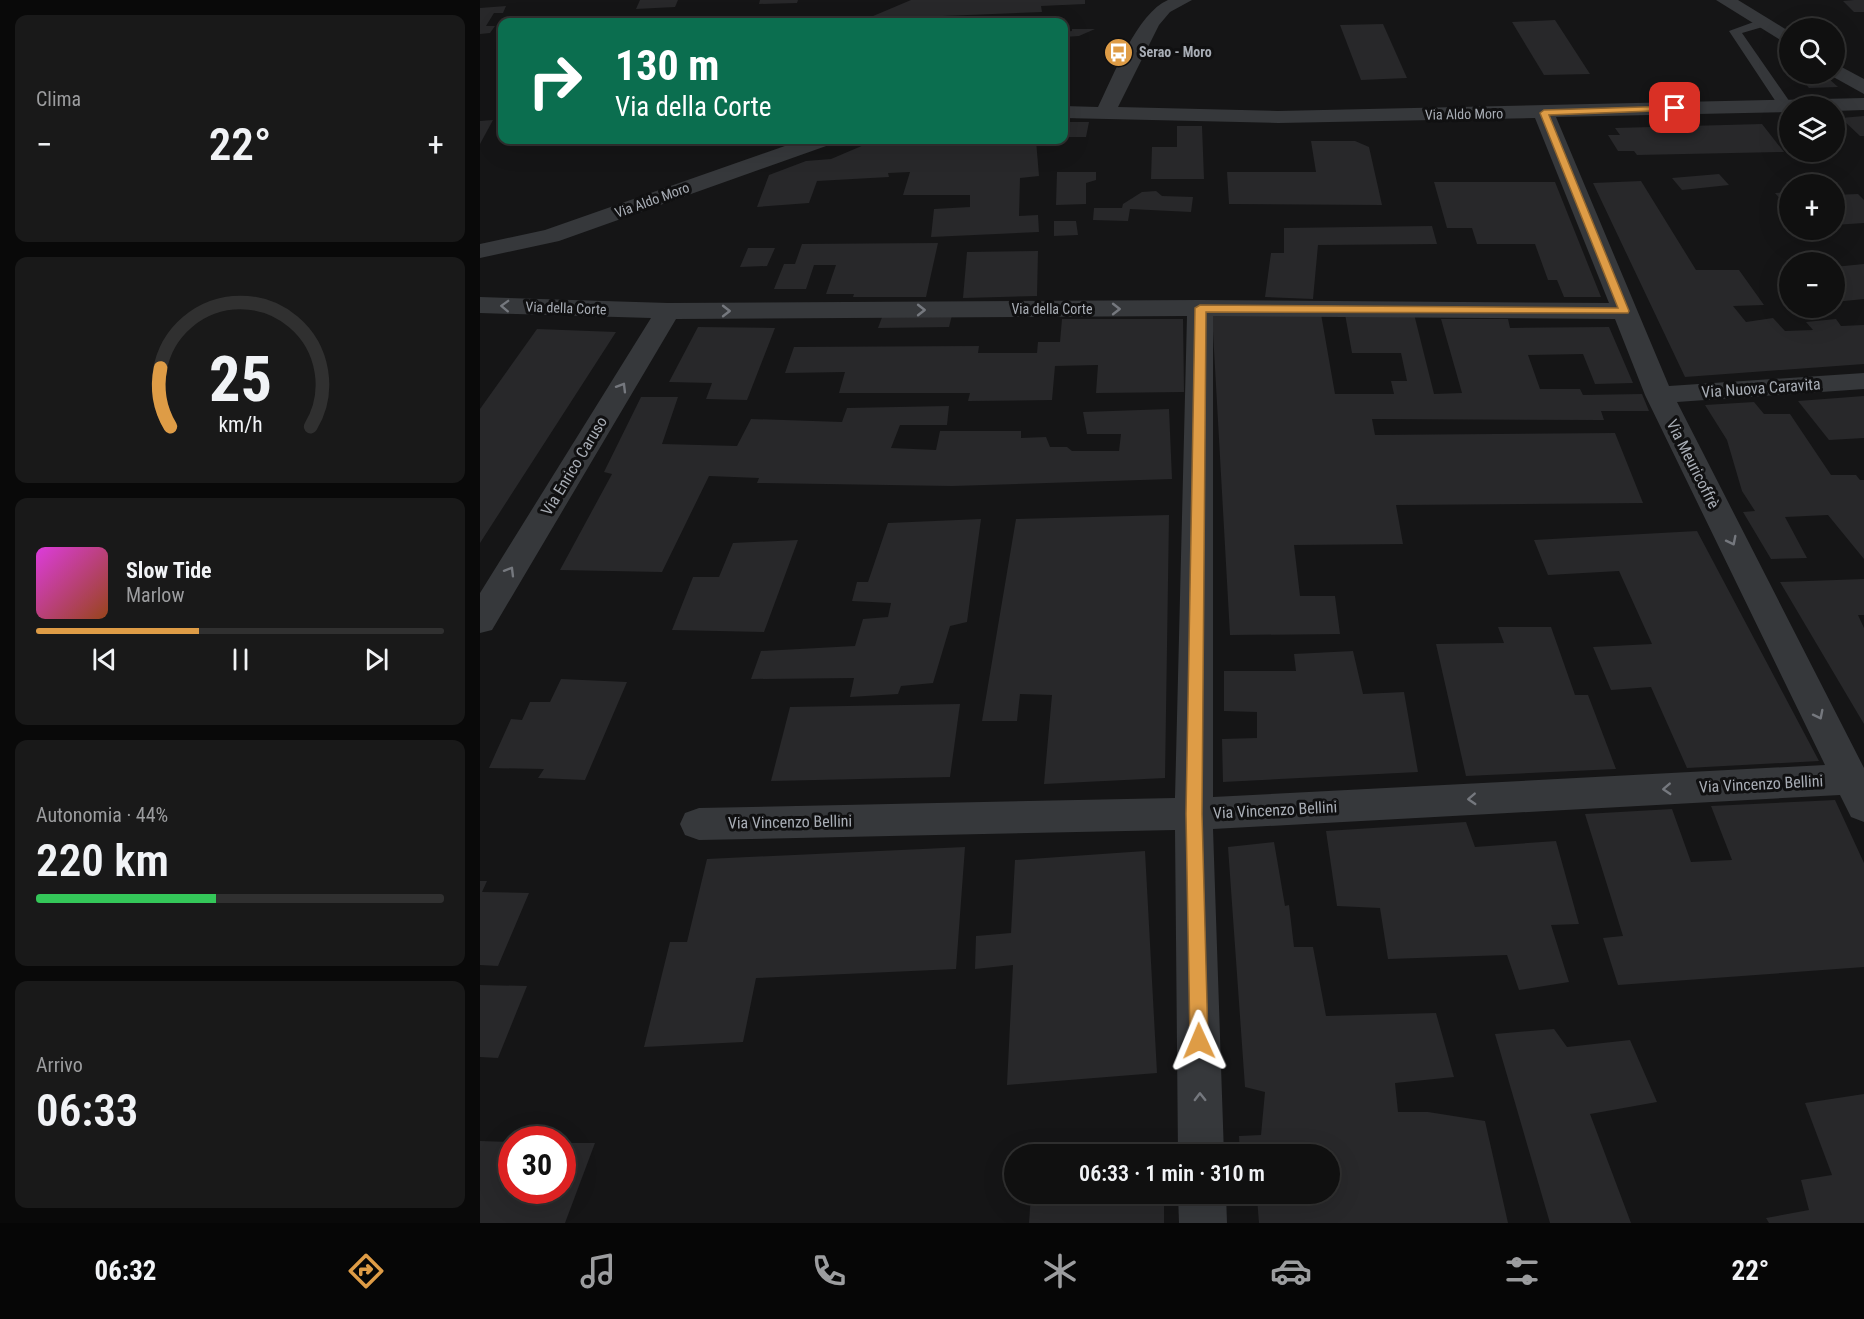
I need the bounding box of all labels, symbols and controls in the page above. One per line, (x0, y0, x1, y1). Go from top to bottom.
map controls (1779, 18, 1845, 318)
button: search (1779, 18, 1845, 84)
bus stop icon: Serao - Moro (1102, 36, 1134, 68)
text: 130 m (615, 41, 720, 90)
icon: right (516, 42, 594, 120)
place label: Serao - Moro (1139, 44, 1212, 60)
pin (1649, 82, 1700, 133)
text: Clima (36, 87, 81, 111)
text: Via della Corte (615, 91, 771, 123)
icon: arrive (1658, 91, 1691, 124)
button: layers (1779, 96, 1845, 162)
street label: Via Aldo Moro (1425, 105, 1503, 123)
text: 22° (209, 118, 271, 171)
text: − (36, 125, 53, 164)
text: + (428, 125, 444, 164)
button: + (1779, 174, 1845, 240)
street label: Via Aldo Moro (613, 179, 691, 221)
button: − (1779, 252, 1845, 318)
street label: Via della Corte (525, 299, 607, 317)
one-way arrow (500, 300, 509, 312)
street label: Via della Corte (1011, 301, 1093, 317)
one-way arrow (1112, 303, 1121, 315)
one-way arrow (917, 304, 926, 316)
one-way arrow (722, 305, 731, 317)
text: 25 (208, 343, 272, 416)
street label: Via Nuova Caravita (1701, 374, 1821, 402)
one-way arrow (615, 383, 627, 393)
text: km/h (218, 412, 262, 437)
street label: Via Enrico Caruso (537, 413, 611, 519)
street label: Via Meuricoffrè (1662, 416, 1724, 512)
one-way arrow (1725, 535, 1736, 545)
text: Slow Tide (126, 558, 212, 583)
one-way arrow (503, 567, 515, 577)
text: Marlow (126, 583, 184, 607)
icon: previous (88, 643, 121, 676)
icon: pause (224, 643, 257, 676)
icon: next (360, 643, 393, 676)
one-way arrow (1812, 709, 1823, 720)
street label: Via Vincenzo Bellini (1698, 771, 1824, 797)
one-way arrow (1662, 782, 1671, 795)
one-way arrow (1468, 793, 1477, 806)
street label: Via Vincenzo Bellini (1212, 797, 1338, 823)
text: Autonomia · 44% (36, 803, 168, 827)
street label: Via Vincenzo Bellini (728, 811, 852, 833)
text: 220 km (36, 834, 169, 887)
position arrow (1167, 1009, 1231, 1073)
text: Arrivo (36, 1053, 83, 1077)
text: 06:33 (36, 1084, 138, 1137)
one-way arrow (1194, 1092, 1206, 1101)
speed limit sign: 30 (498, 1126, 576, 1204)
text: 06:33 · 1 min · 310 m (1079, 1161, 1265, 1186)
icon: directions (345, 1250, 387, 1292)
icon: music (577, 1250, 619, 1292)
icon: phone (808, 1250, 850, 1292)
icon: climate (1039, 1250, 1081, 1292)
icon: car (1270, 1250, 1312, 1292)
icon: filters (1501, 1250, 1543, 1292)
text: 06:32 (95, 1255, 156, 1287)
text: 22° (1732, 1255, 1769, 1287)

